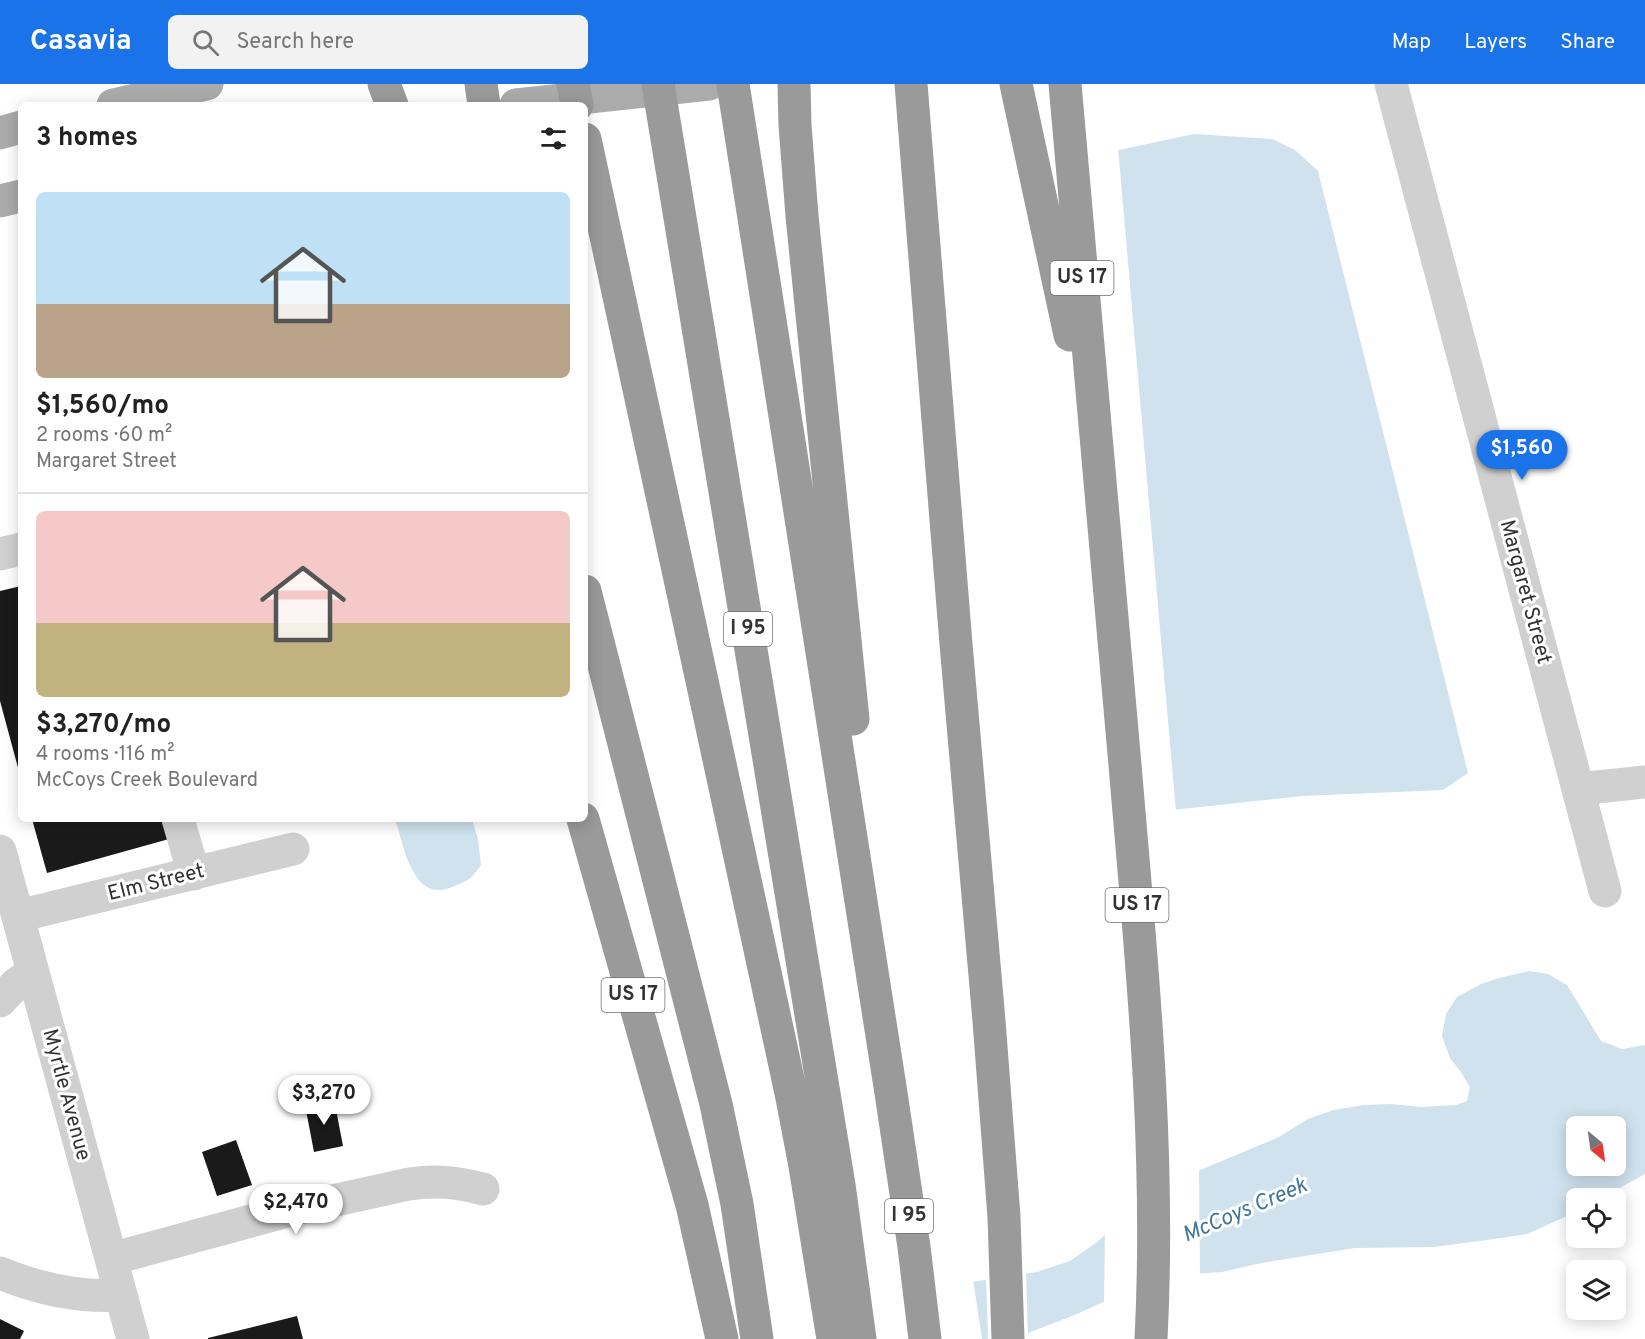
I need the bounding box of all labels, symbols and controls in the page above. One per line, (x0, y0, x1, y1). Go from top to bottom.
search box (168, 15, 588, 69)
text: Casavia (30, 24, 132, 60)
icon: search (189, 26, 222, 59)
text: Search here (237, 29, 354, 56)
text: Map (1392, 29, 1431, 56)
text: Layers (1464, 29, 1527, 56)
text: Share (1560, 29, 1615, 56)
text: 3 homes (36, 122, 138, 155)
icon: filters (537, 122, 570, 155)
icon: home (249, 231, 357, 339)
road number: US 17 (1050, 261, 1114, 295)
text: $1,560/mo (36, 390, 169, 423)
text: 2 rooms · 60 m² (36, 423, 172, 449)
pin: $1,560 (1473, 430, 1571, 481)
text: $1,560 (1491, 436, 1553, 462)
text: Margaret Street (36, 449, 177, 475)
street label: Margaret Street (1493, 517, 1557, 667)
icon: home (249, 550, 357, 658)
road number: I 95 (724, 612, 772, 646)
text: $3,270/mo (36, 709, 171, 742)
text: 4 rooms · 116 m² (36, 742, 174, 768)
text: McCoys Creek Boulevard (36, 768, 258, 794)
street label: Elm Street (105, 858, 207, 908)
road number: US 17 (1106, 888, 1168, 922)
road number: US 17 (602, 978, 664, 1012)
street label: Myrtle Avenue (35, 1026, 97, 1164)
pin: $3,270 (275, 1075, 373, 1126)
text: $3,270 (292, 1081, 356, 1107)
north arrow (1566, 1116, 1626, 1176)
map controls (1566, 1116, 1626, 1320)
water label: McCoys Creek (1179, 1172, 1312, 1249)
pin: $2,470 (247, 1184, 345, 1235)
button: locate (1566, 1188, 1626, 1248)
text: $2,470 (263, 1190, 329, 1216)
road number: I 95 (885, 1199, 933, 1233)
button: layers (1566, 1260, 1626, 1320)

